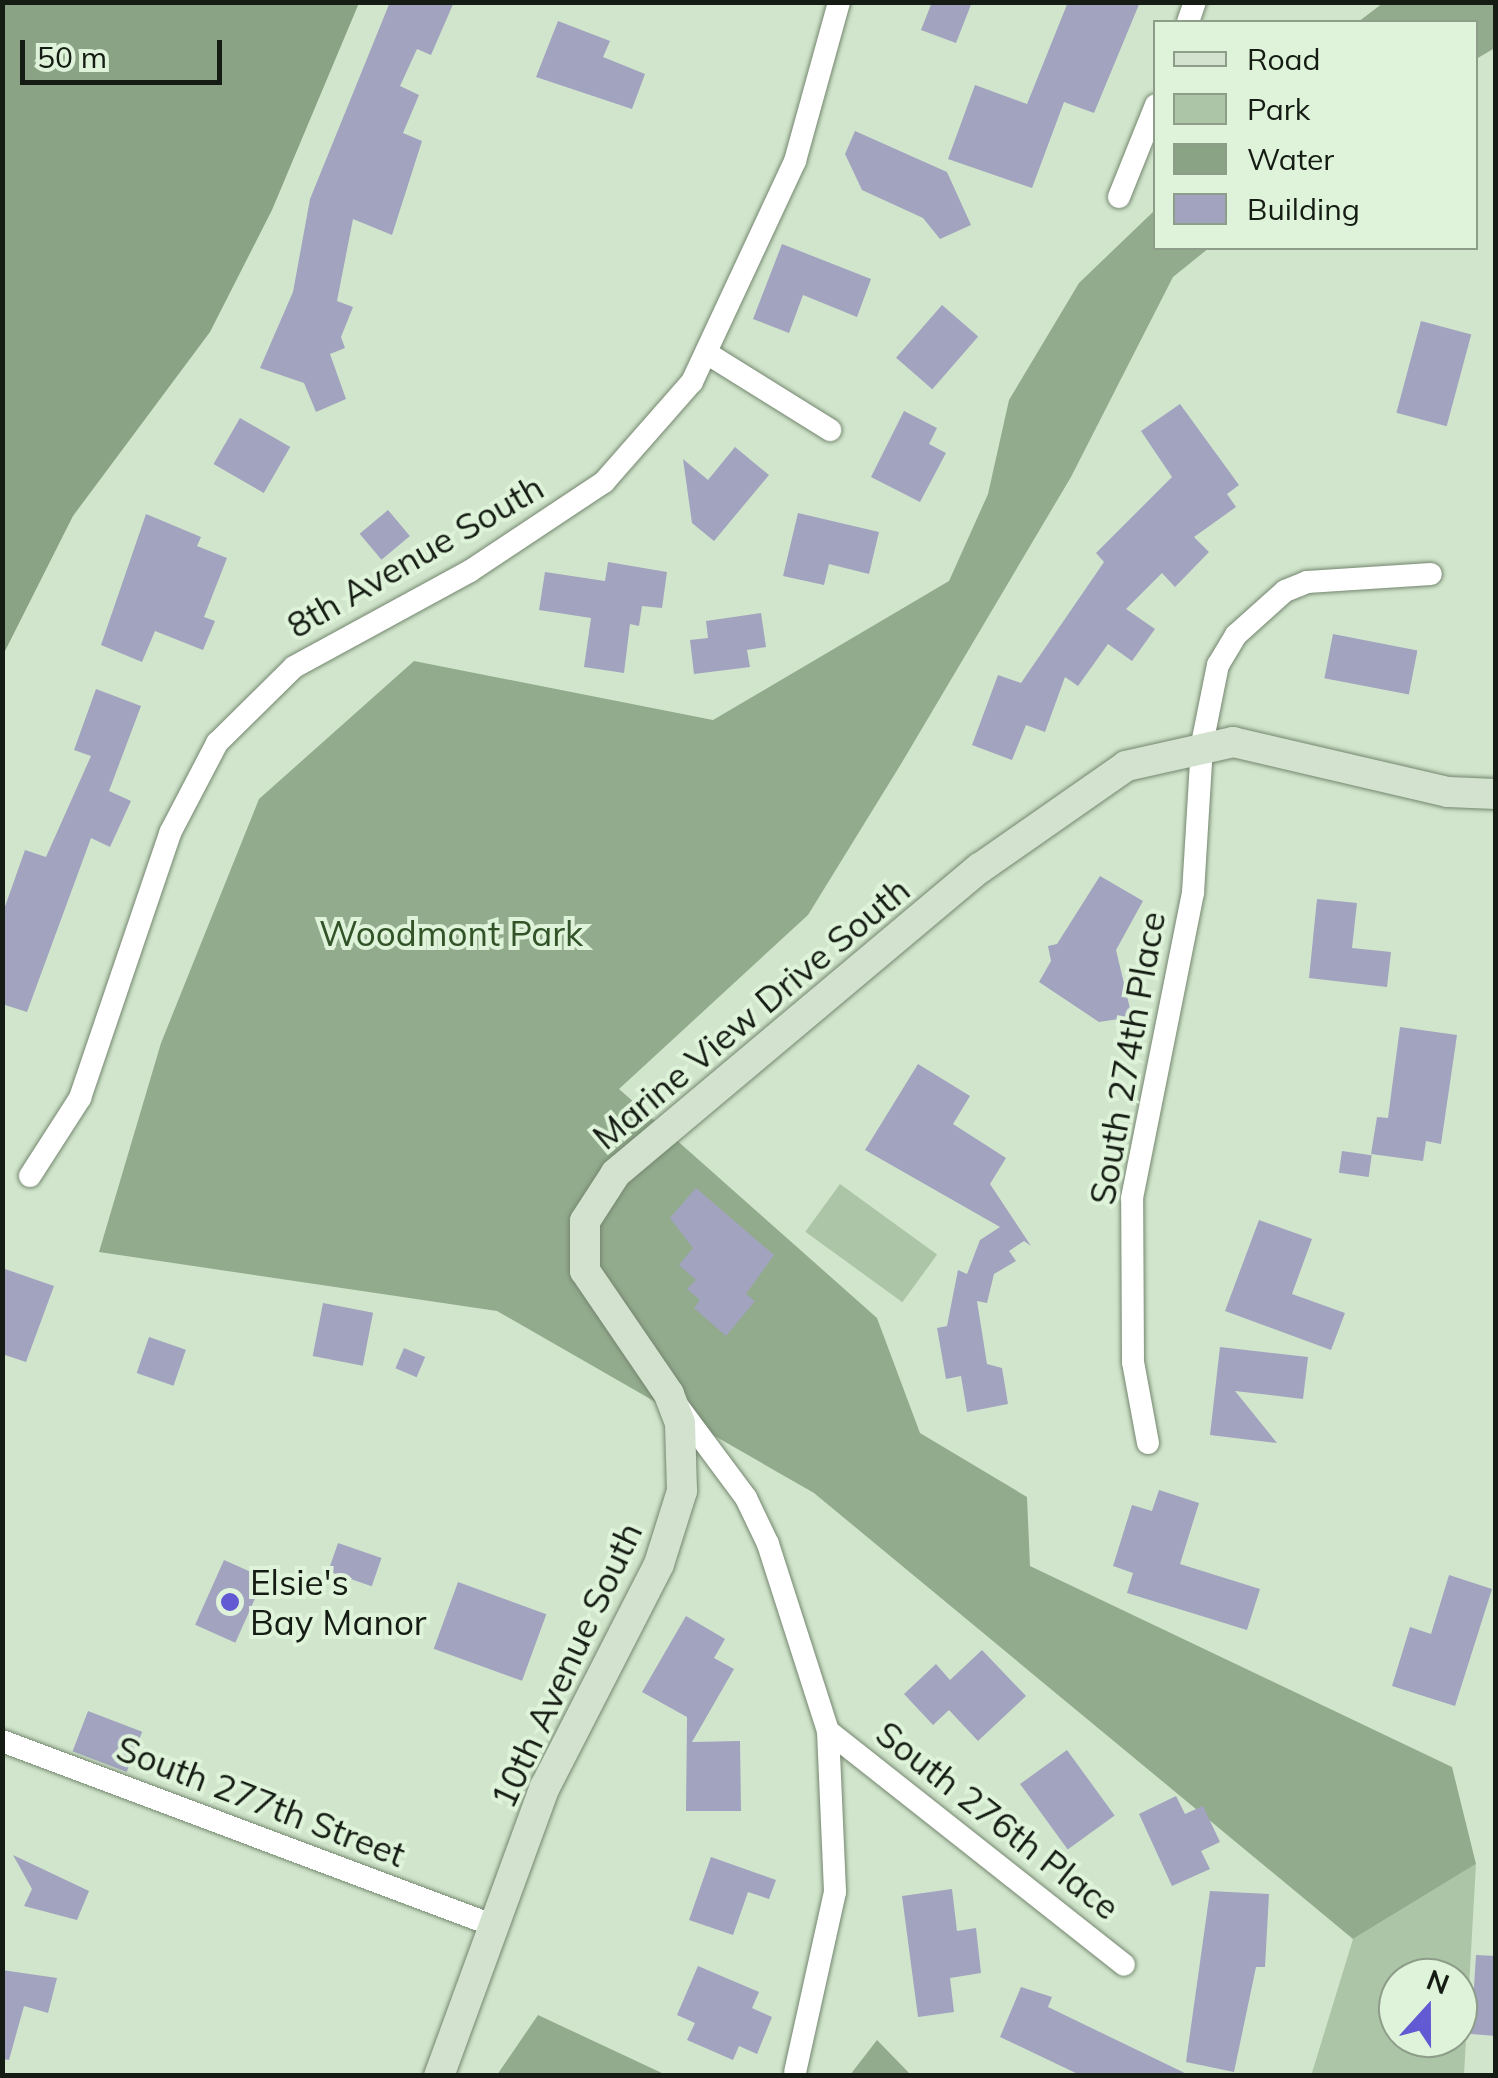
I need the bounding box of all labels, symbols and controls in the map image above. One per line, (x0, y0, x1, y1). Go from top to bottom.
scale bar (25, 20, 228, 82)
legend (1153, 20, 1478, 250)
text: 50 m (37, 38, 107, 76)
text: Road (1247, 40, 1321, 78)
text: Park (1247, 90, 1310, 128)
text: Water (1247, 140, 1334, 178)
text: Building (1247, 190, 1360, 228)
street label: 8th Avenue South (279, 466, 551, 646)
street label: Marine View Drive South (584, 868, 918, 1158)
street label: South 274th Place (1081, 908, 1173, 1208)
park label: Woodmont Park (319, 912, 583, 954)
street label: 10th Avenue South (482, 1516, 650, 1814)
place label: Elsie's Bay Manor (250, 1561, 427, 1643)
marker: Elsie's Bay Manor (219, 1591, 241, 1613)
street label: South 276th Place (868, 1712, 1128, 1928)
street label: South 277th Street (111, 1727, 411, 1875)
north arrow (1378, 1958, 1478, 2058)
text: N (1422, 1961, 1454, 2002)

